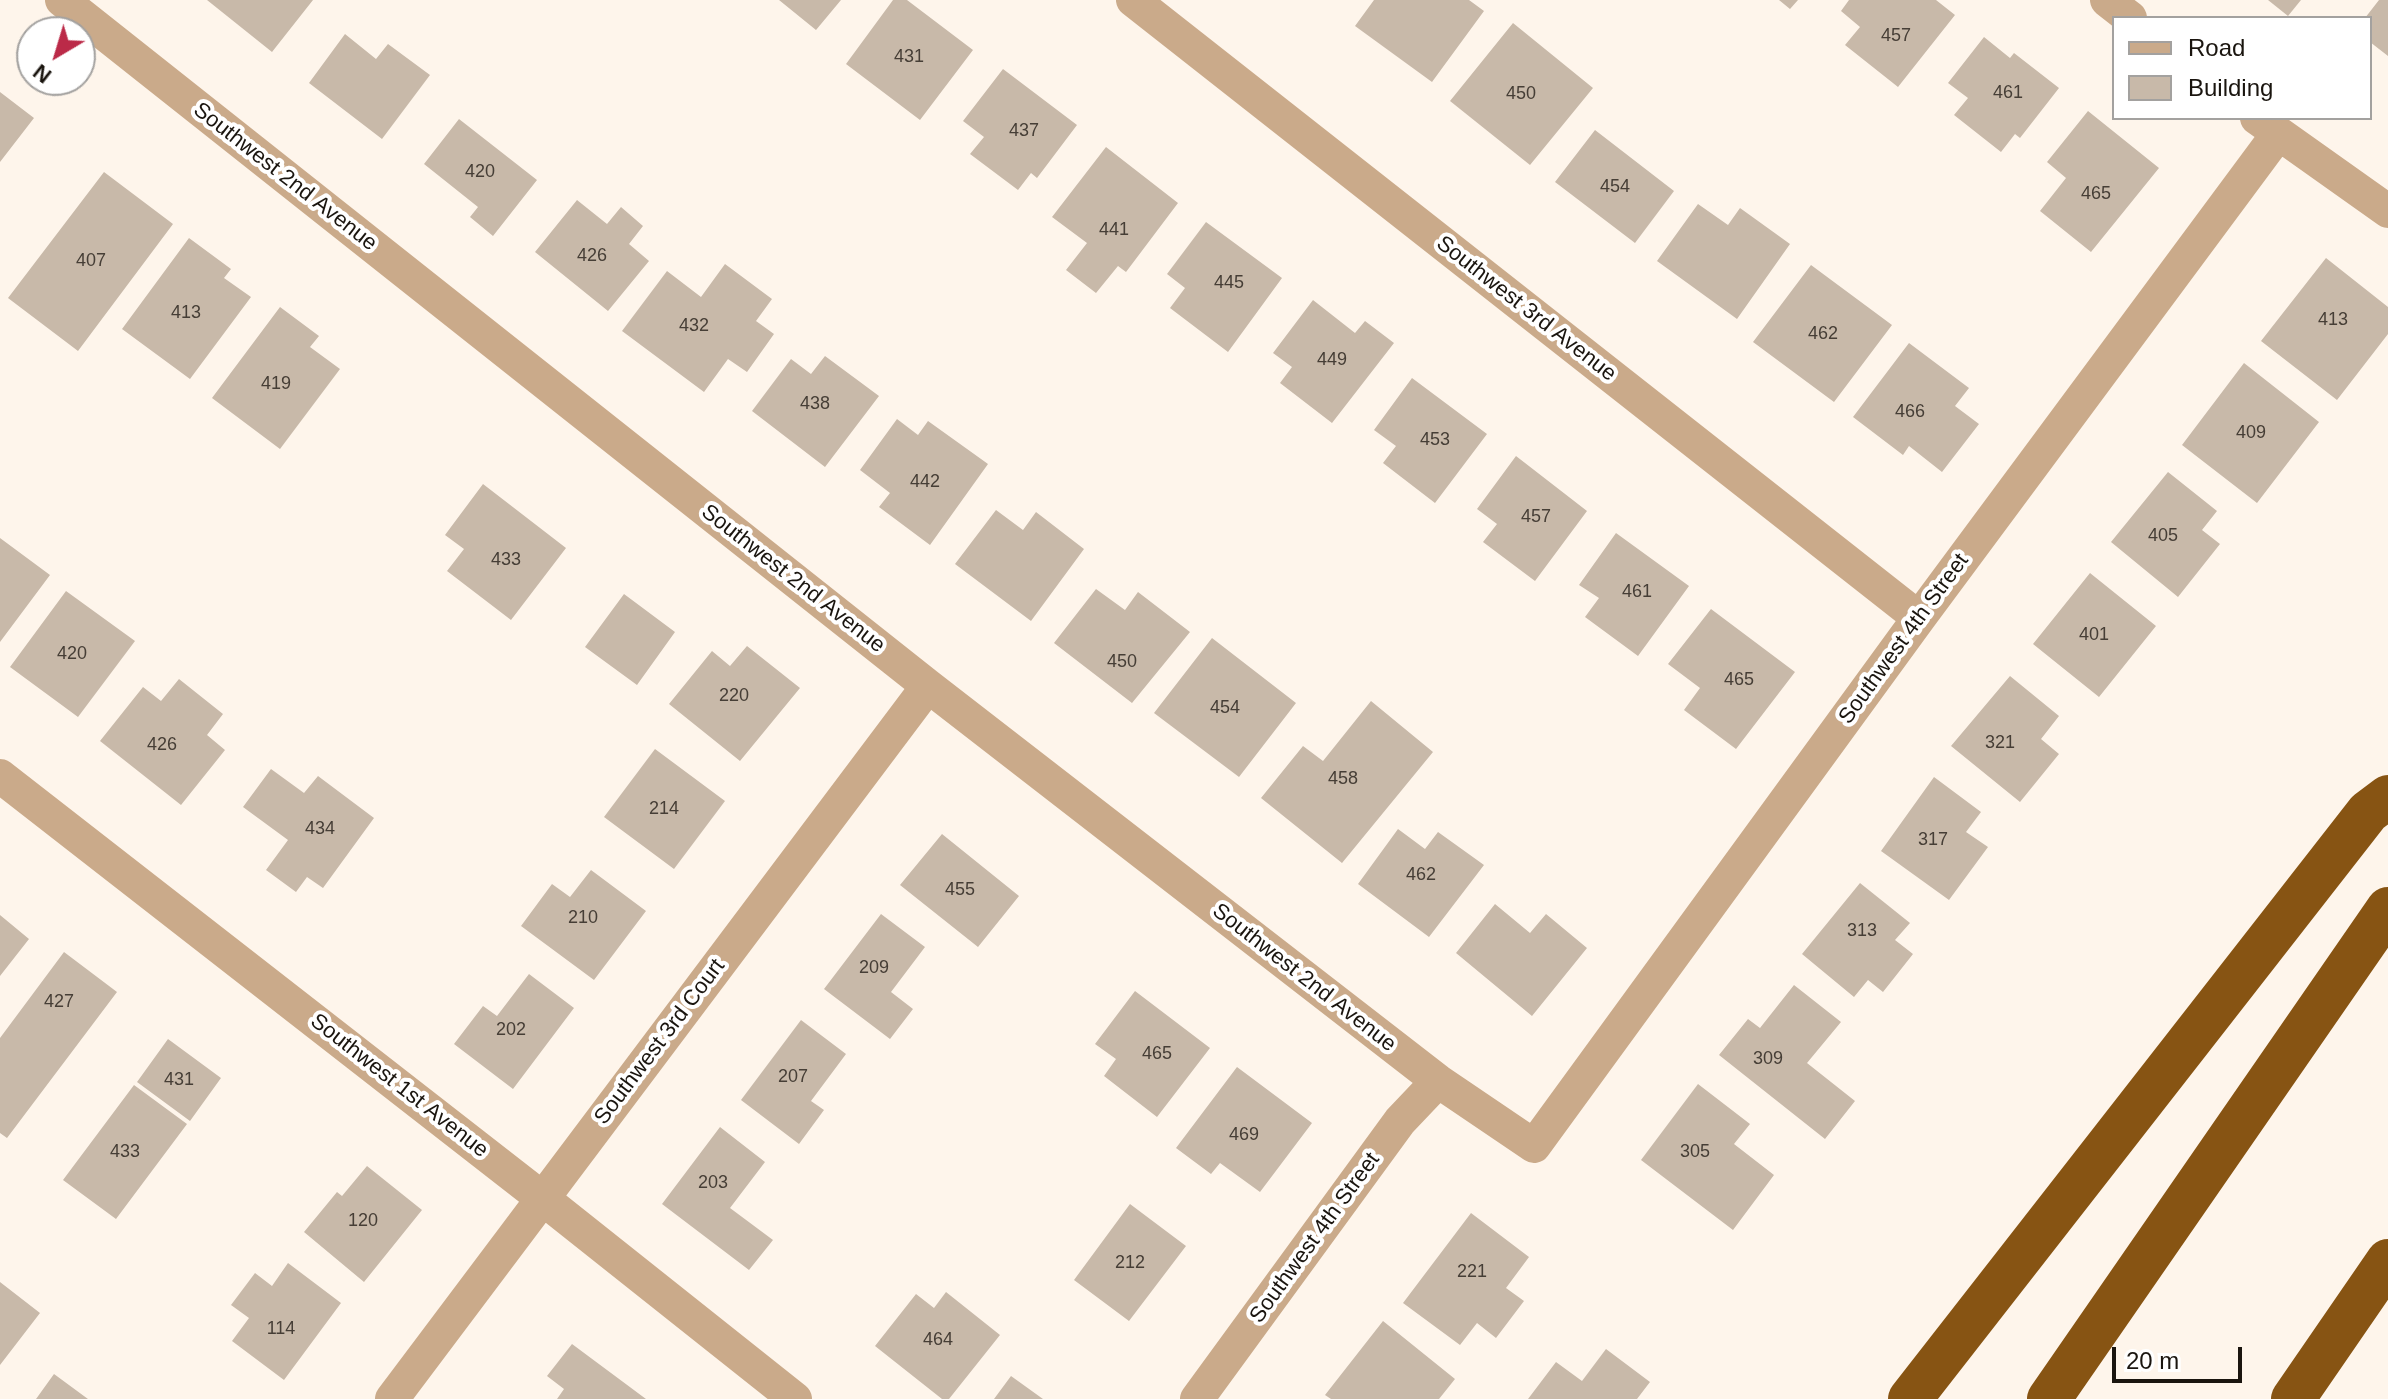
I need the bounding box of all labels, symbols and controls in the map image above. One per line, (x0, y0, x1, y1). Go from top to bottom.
north arrow (16, 16, 96, 96)
legend (2112, 16, 2372, 120)
house number: 457 (1881, 25, 1911, 47)
text: Road (2188, 34, 2245, 61)
house number: 431 (894, 46, 924, 68)
text: N (28, 59, 56, 88)
text: Building (2188, 74, 2273, 101)
house number: 461 (1993, 82, 2023, 104)
house number: 450 (1506, 83, 1536, 105)
street label: Southwest 2nd Avenue (188, 97, 382, 257)
house number: 437 (1009, 120, 1039, 142)
house number: 420 (465, 161, 495, 183)
house number: 454 (1600, 176, 1630, 198)
house number: 465 (2081, 183, 2111, 205)
house number: 441 (1099, 219, 1129, 241)
street label: Southwest 3rd Avenue (1431, 231, 1621, 387)
house number: 426 (577, 245, 607, 267)
house number: 407 (76, 250, 106, 272)
house number: 445 (1214, 272, 1244, 294)
house number: 413 (171, 302, 201, 324)
house number: 413 (2318, 309, 2348, 331)
house number: 432 (679, 315, 709, 337)
house number: 462 (1808, 323, 1838, 345)
house number: 449 (1317, 349, 1347, 371)
house number: 419 (261, 373, 291, 395)
house number: 438 (800, 393, 830, 415)
house number: 466 (1895, 401, 1925, 423)
house number: 409 (2236, 422, 2266, 444)
house number: 453 (1420, 429, 1450, 451)
house number: 442 (910, 471, 940, 493)
street label: Southwest 2nd Avenue (696, 499, 890, 659)
house number: 457 (1521, 506, 1551, 528)
house number: 405 (2148, 525, 2178, 547)
house number: 433 (491, 549, 521, 571)
street label: Southwest 4th Street (1833, 549, 1975, 729)
house number: 461 (1622, 581, 1652, 603)
house number: 401 (2079, 624, 2109, 646)
house number: 420 (57, 643, 87, 665)
house number: 450 (1107, 651, 1137, 673)
house number: 465 (1724, 669, 1754, 691)
house number: 220 (719, 685, 749, 707)
house number: 454 (1210, 697, 1240, 719)
house number: 321 (1985, 732, 2015, 754)
house number: 426 (147, 734, 177, 756)
house number: 458 (1328, 768, 1358, 790)
house number: 214 (649, 798, 679, 820)
house number: 434 (305, 818, 335, 840)
house number: 317 (1918, 829, 1948, 851)
house number: 462 (1406, 864, 1436, 886)
house number: 455 (945, 879, 975, 901)
street label: Southwest 2nd Avenue (1207, 898, 1401, 1058)
house number: 210 (568, 907, 598, 929)
house number: 313 (1847, 920, 1877, 942)
street label: Southwest 3rd Court (589, 954, 731, 1130)
house number: 209 (859, 957, 889, 979)
house number: 427 (44, 991, 74, 1013)
street label: Southwest 1st Avenue (305, 1008, 493, 1164)
house number: 202 (496, 1019, 526, 1041)
house number: 465 (1142, 1043, 1172, 1065)
house number: 309 (1753, 1048, 1783, 1070)
house number: 207 (778, 1066, 808, 1088)
house number: 431 (164, 1069, 194, 1091)
house number: 469 (1229, 1124, 1259, 1146)
house number: 433 (110, 1141, 140, 1163)
house number: 305 (1680, 1141, 1710, 1163)
street label: Southwest 4th Street (1244, 1148, 1386, 1328)
house number: 203 (698, 1172, 728, 1194)
house number: 120 (348, 1210, 378, 1232)
house number: 212 (1115, 1252, 1145, 1274)
house number: 221 (1457, 1261, 1487, 1283)
house number: 114 (267, 1318, 295, 1340)
house number: 464 (923, 1329, 953, 1351)
scale bar (2116, 1331, 2246, 1381)
text: 20 m (2126, 1347, 2179, 1374)

